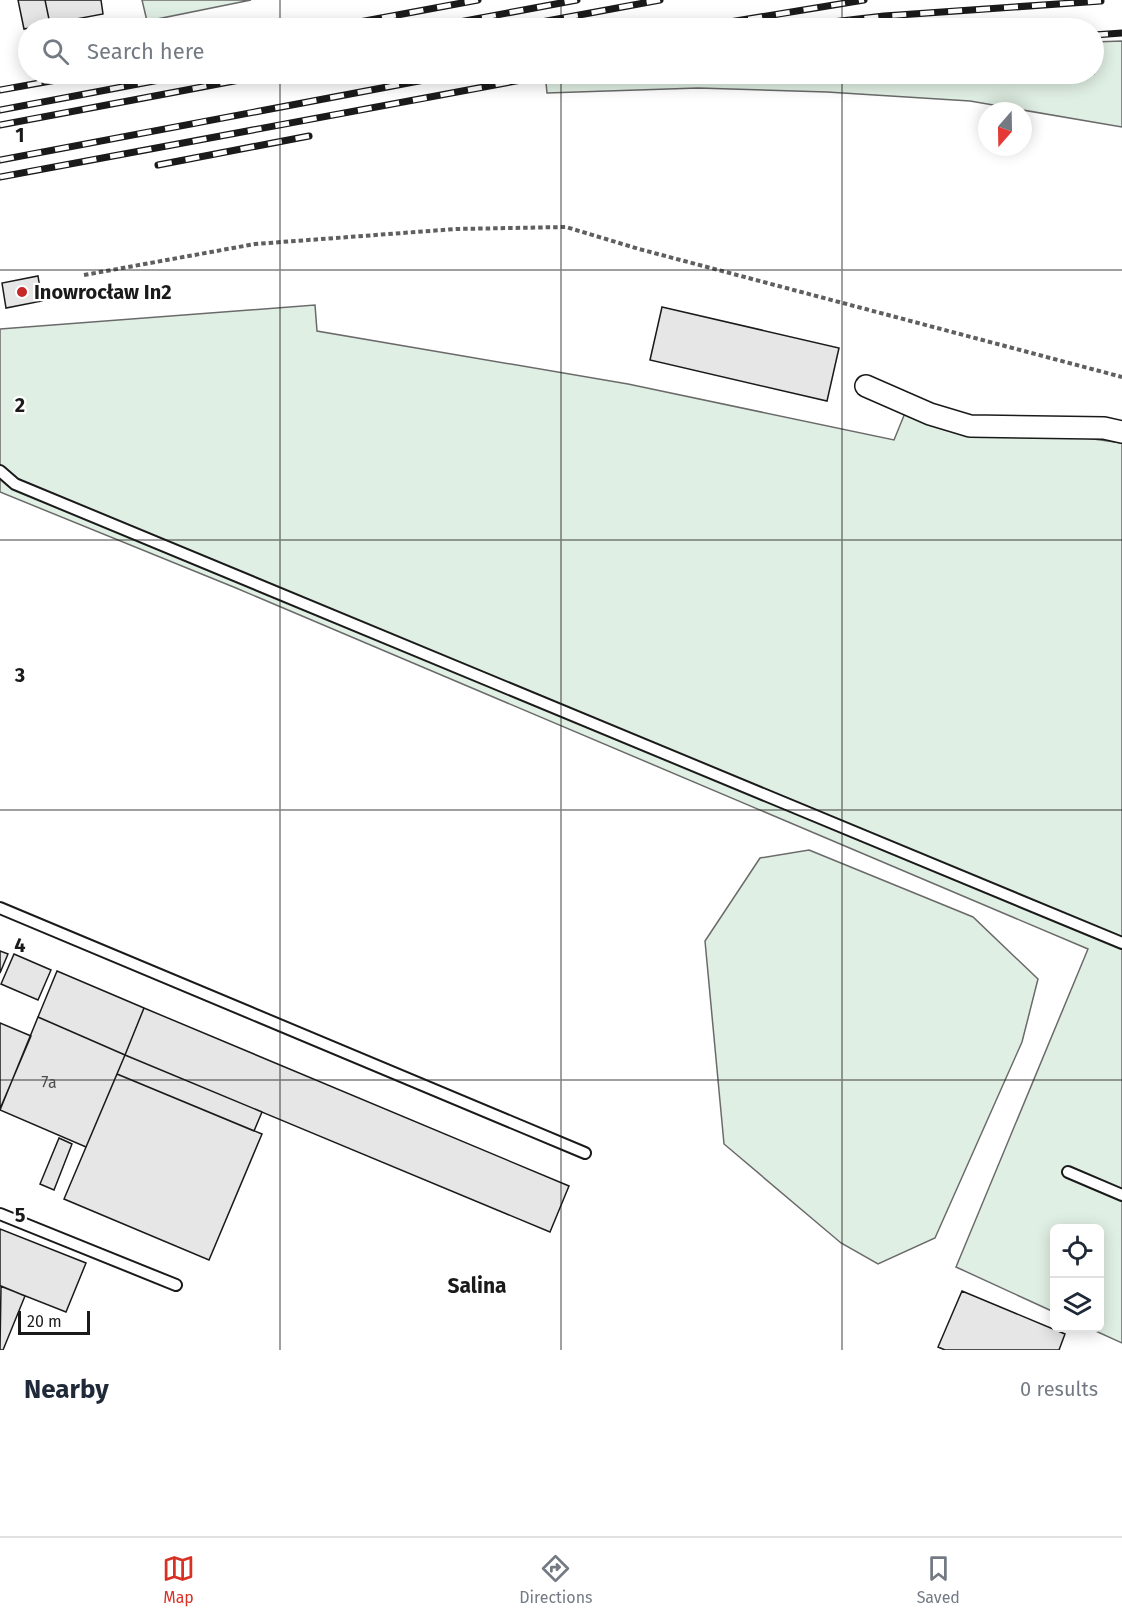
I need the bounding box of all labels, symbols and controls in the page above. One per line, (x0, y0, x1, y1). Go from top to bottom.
search box (18, 18, 1104, 84)
icon: search (39, 35, 72, 68)
text: Search here (87, 38, 205, 65)
north arrow (978, 102, 1032, 156)
text: 1 (15, 123, 25, 147)
place label: Inowrocław In2 (34, 280, 172, 304)
marker: Inowrocław In2 (15, 285, 29, 299)
text: 2 (15, 393, 25, 417)
text: 3 (14, 663, 25, 687)
text: 4 (14, 933, 26, 957)
house number: 7a (41, 1073, 57, 1092)
text: 5 (15, 1203, 26, 1227)
map controls (1050, 1224, 1104, 1332)
button: locate (1050, 1224, 1104, 1278)
district label: Salina (447, 1273, 507, 1299)
button: layers (1050, 1278, 1104, 1332)
scale bar (18, 1308, 90, 1336)
text: 20 m (27, 1312, 62, 1331)
text: Nearby (24, 1374, 109, 1405)
text: 0 results (1020, 1377, 1098, 1401)
tab: Map (162, 1552, 195, 1607)
tab: Directions (519, 1552, 593, 1607)
tab: Saved (917, 1552, 960, 1607)

